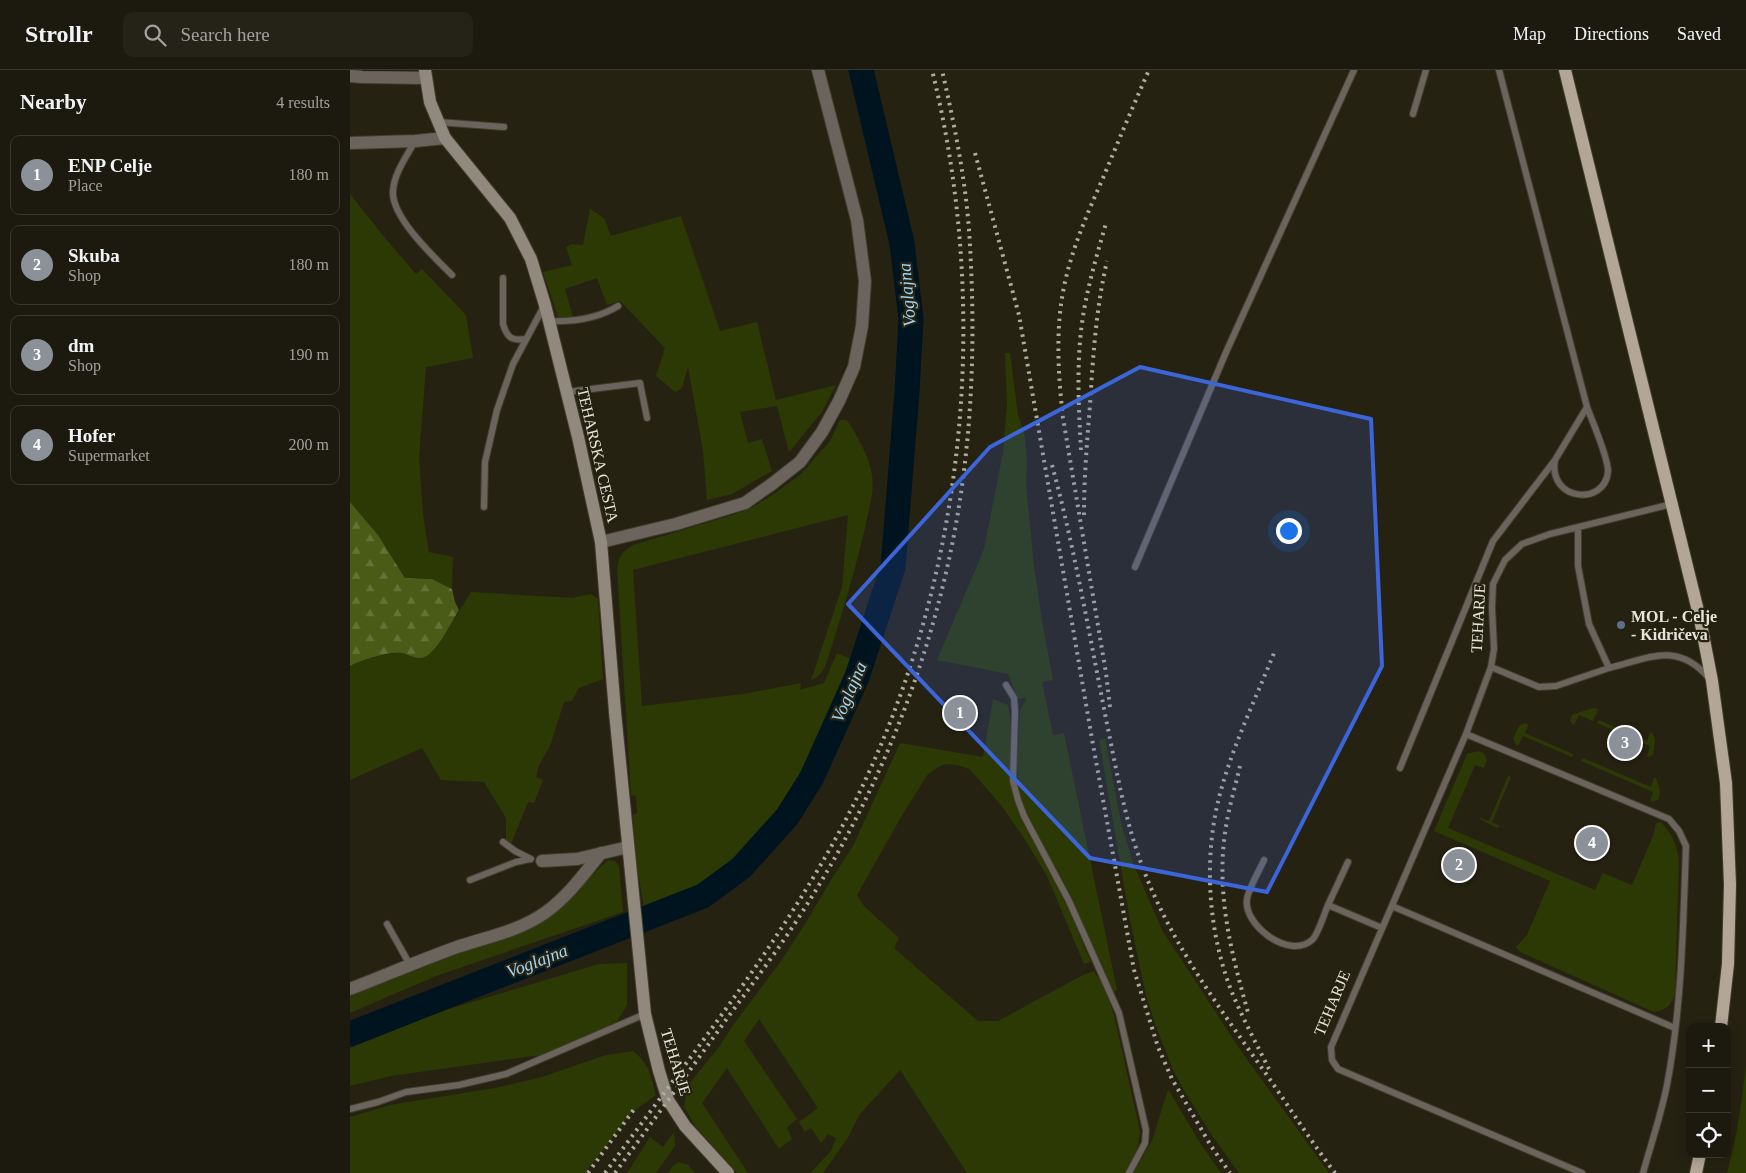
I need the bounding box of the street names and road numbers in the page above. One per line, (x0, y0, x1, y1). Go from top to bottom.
street label: TEHARSKA CESTA (574, 386, 622, 525)
street label: TEHARJE (1468, 583, 1488, 653)
street label: TEHARJE (1311, 968, 1353, 1038)
street label: TEHARJE (658, 1026, 694, 1098)

